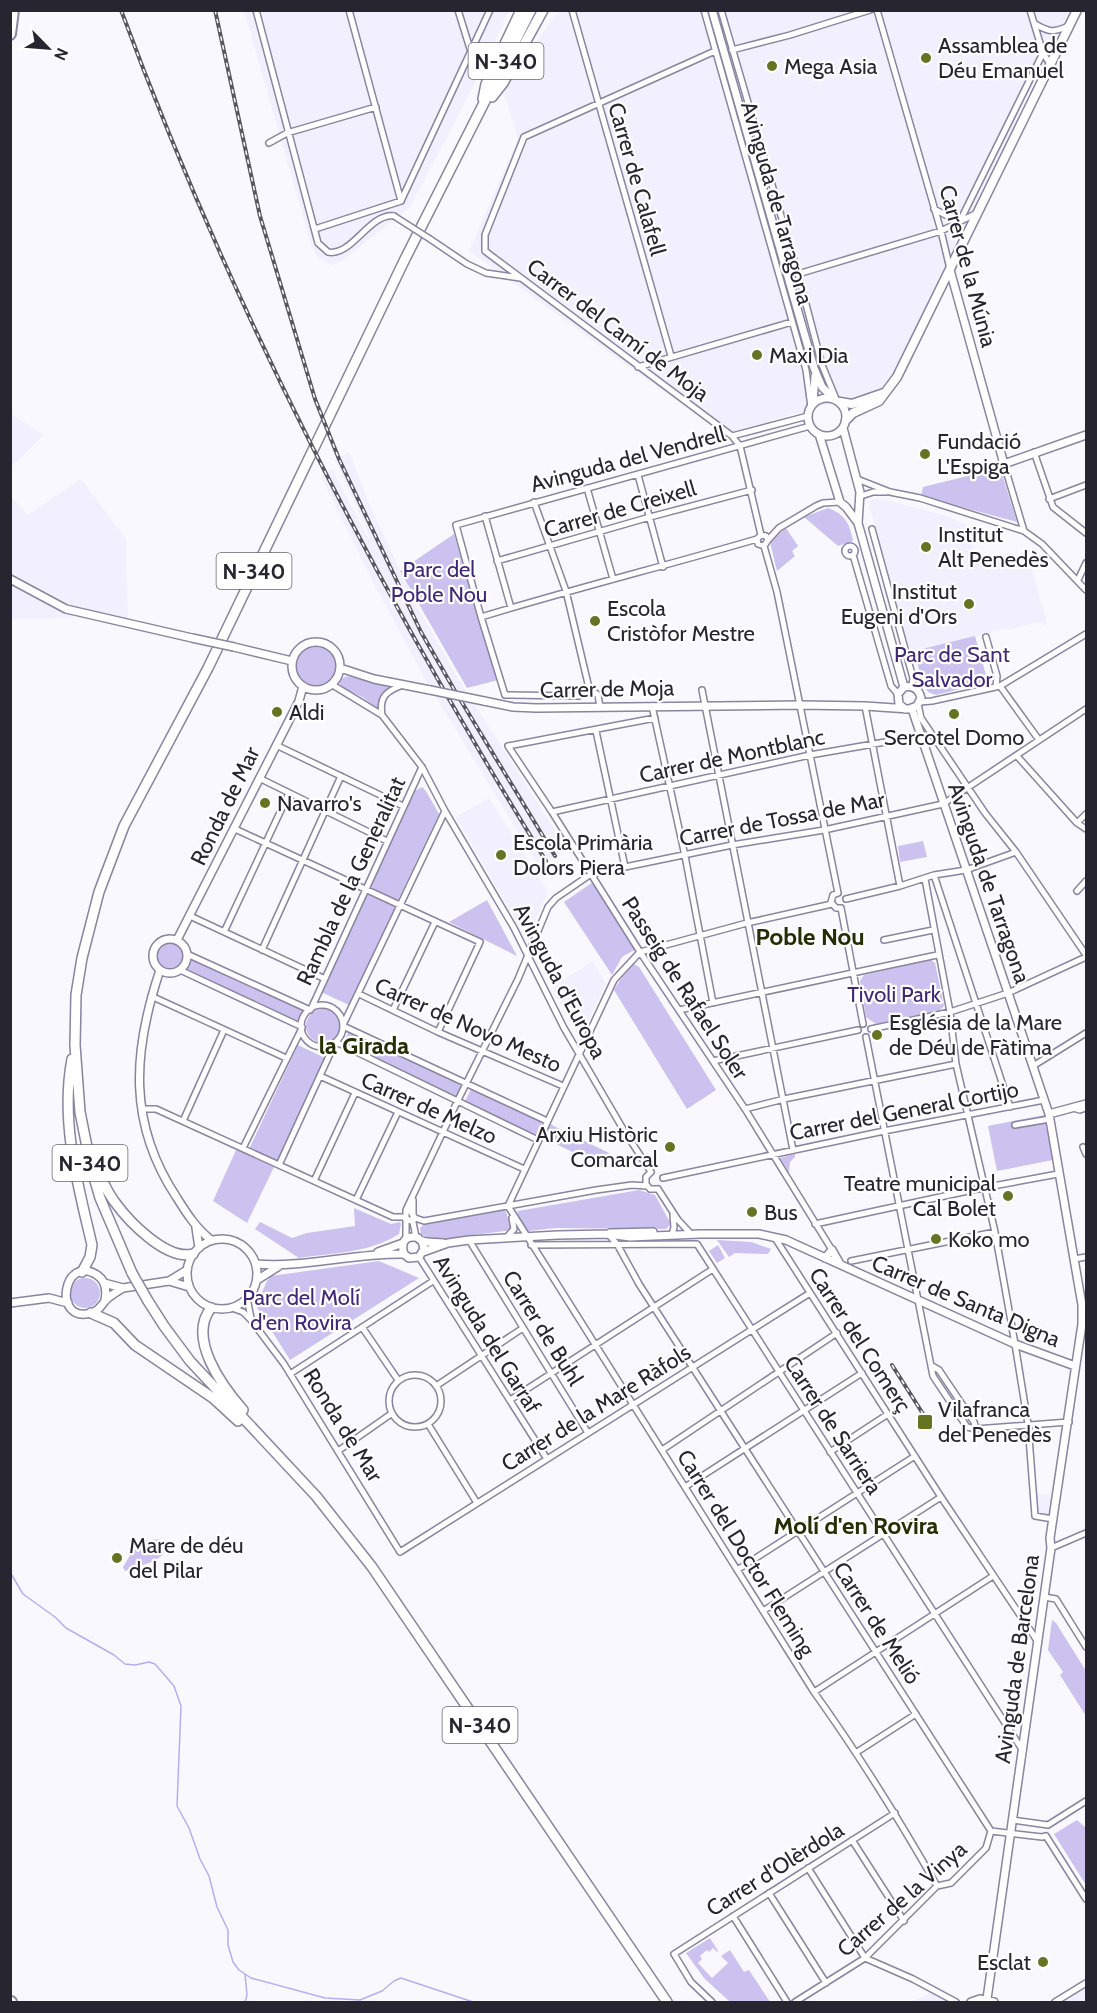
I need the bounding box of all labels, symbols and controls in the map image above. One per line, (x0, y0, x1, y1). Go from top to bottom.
north arrow (18, 18, 78, 78)
place label: Assamblea de Déu Emanuel (938, 32, 1067, 84)
road number: N-340 (468, 43, 544, 79)
text: N (50, 45, 72, 63)
marker: Assamblea de Déu Emanuel (919, 51, 933, 65)
place label: Mega Asia (784, 53, 878, 80)
marker: Mega Asia (765, 59, 779, 73)
street label: Avinguda de Tarragona (735, 98, 819, 308)
street label: Carrer de Calafell (602, 99, 672, 259)
street label: Carrer de la Múnia (933, 182, 1003, 350)
street label: Carrer del Camí de Moja (522, 253, 715, 408)
place label: Maxi Dia (769, 342, 849, 369)
marker: Maxi Dia (750, 348, 764, 362)
street label: Avinguda del Vendrell (528, 420, 729, 498)
place label: Fundació L'Espiga (937, 428, 1021, 480)
marker: Fundació L'Espiga (918, 447, 932, 461)
street label: Carrer de Creixell (541, 474, 700, 544)
place label: Institut Alt Penedès (938, 521, 1049, 573)
marker: Institut Alt Penedès (919, 540, 933, 554)
road number: N-340 (216, 553, 292, 589)
park label: Parc del Poble Nou (391, 556, 487, 608)
place label: Institut Eugeni d'Ors (841, 578, 958, 630)
place label: Escola Cristòfor Mestre (607, 595, 755, 647)
marker: Institut Eugeni d'Ors (962, 597, 976, 611)
marker: Escola Cristòfor Mestre (588, 614, 602, 628)
park label: Parc de Sant Salvador (894, 641, 1010, 693)
street label: Carrer de Moja (540, 674, 675, 704)
place label: Aldi (289, 699, 324, 726)
marker: Aldi (270, 705, 284, 719)
marker: Sercotel Domo (947, 707, 961, 721)
street label: Carrer de Montblanc (637, 723, 827, 789)
place label: Sercotel Domo (884, 724, 1024, 751)
street label: Ronda de Mar (185, 742, 265, 870)
street label: Rambla de la Generalitat (291, 772, 411, 990)
street label: Avinguda de Tarragona (942, 779, 1036, 987)
street label: Carrer de Tossa de Mar (677, 786, 887, 852)
place label: Navarro's (277, 790, 362, 817)
marker: Navarro's (258, 796, 272, 810)
place label: Escola Primària Dolors Piera (513, 829, 653, 881)
marker: Escola Primària Dolors Piera (494, 848, 508, 862)
street label: Passeig de Rafael Soler (616, 892, 754, 1084)
street label: Avinguda d'Europa (508, 899, 612, 1064)
district label: Poble Nou (756, 922, 864, 951)
street label: Carrer de Novo Mesto (370, 972, 566, 1078)
park label: Tivoli Park (847, 981, 941, 1008)
place label: Església de la Mare de Déu de Fàtima (889, 1009, 1062, 1061)
marker: Església de la Mare de Déu de Fàtima (870, 1028, 884, 1042)
district label: la Girada (319, 1031, 409, 1060)
street label: Carrer de Melzo (357, 1066, 501, 1150)
street label: Carrer del General Cortijo (787, 1076, 1021, 1146)
place label: Arxiu Històric Comarcal (536, 1121, 659, 1173)
marker: Arxiu Històric Comarcal (663, 1140, 677, 1154)
road number: N-340 (52, 1145, 128, 1181)
place label: Teatre municipal Cal Bolet (844, 1170, 997, 1222)
marker: Teatre municipal Cal Bolet (1001, 1189, 1015, 1203)
place label: Bus (764, 1199, 798, 1226)
marker: Bus (745, 1205, 759, 1219)
place label: Koko mo (948, 1226, 1030, 1253)
marker: Koko mo (929, 1232, 943, 1246)
street label: Carrer de Santa Digna (868, 1249, 1065, 1353)
street label: Avinguda del Garraf (428, 1250, 546, 1418)
street label: Carrer del Comerç (803, 1263, 917, 1417)
street label: Carrer de Buhl (497, 1265, 590, 1391)
park label: Parc del Molí d'en Rovira (242, 1284, 360, 1336)
street label: Carrer de la Mare Ràfols (496, 1339, 696, 1477)
street label: Carrer de Sarriera (778, 1351, 888, 1500)
street label: Ronda de Mar (297, 1363, 389, 1487)
place label: Vilafranca del Penedès (938, 1396, 1051, 1448)
marker: Vilafranca del Penedès (916, 1413, 934, 1431)
street label: Carrer del Doctor Fleming (671, 1445, 821, 1662)
district label: Molí d'en Rovira (774, 1511, 939, 1540)
place label: Mare de déu del Pilar (129, 1532, 244, 1584)
marker: Mare de déu del Pilar (110, 1551, 124, 1565)
street label: Avinguda de Barcelona (989, 1552, 1045, 1765)
street label: Carrer de Melió (828, 1557, 926, 1689)
road number: N-340 (442, 1707, 518, 1743)
street label: Carrer d'Olèrdola (701, 1816, 849, 1922)
street label: Carrer de la Vinya (832, 1835, 973, 1963)
place label: Esclat (977, 1949, 1032, 1976)
marker: Esclat (1036, 1955, 1050, 1969)

